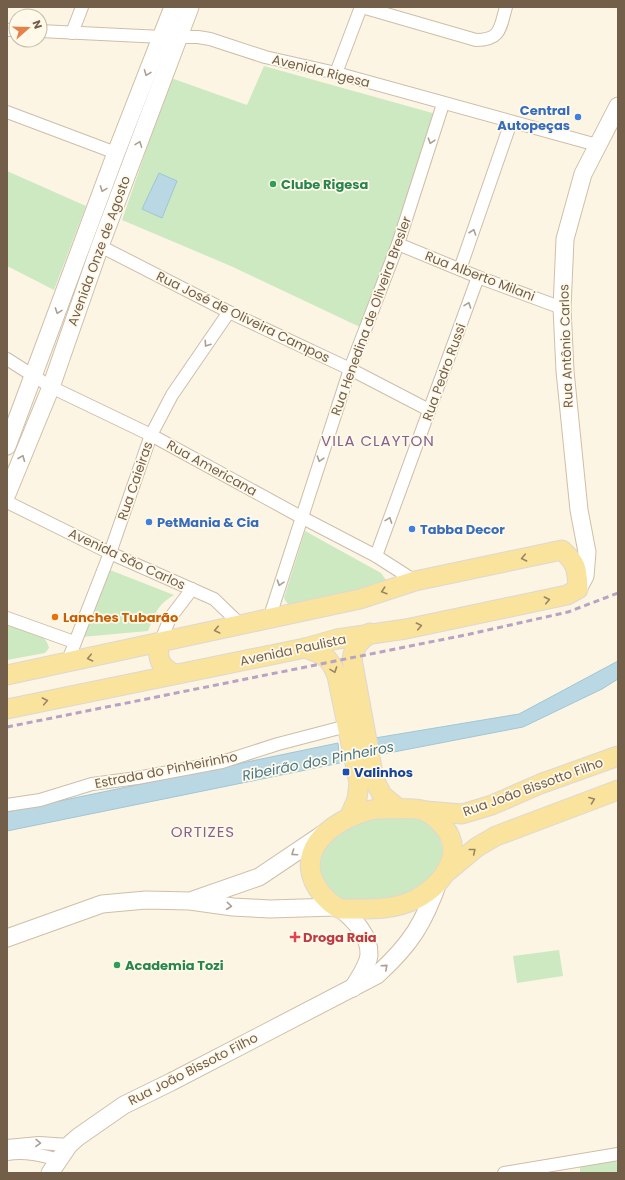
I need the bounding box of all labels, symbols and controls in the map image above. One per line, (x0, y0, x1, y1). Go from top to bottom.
north arrow (8, 8, 48, 48)
text: N (28, 18, 46, 31)
street label: Avenida Rigesa (270, 50, 372, 92)
one-way arrow (144, 70, 152, 77)
place label: Central Autopeças (497, 101, 570, 135)
marker: Central Autopeças (573, 112, 583, 122)
one-way arrow (427, 137, 436, 144)
one-way arrow (134, 140, 142, 147)
street label: Avenida Onze de Agosto (63, 173, 135, 329)
place label: Clube Rigesa (281, 175, 368, 194)
marker: Clube Rigesa (268, 179, 278, 189)
one-way arrow (99, 186, 107, 193)
street label: Rua Henedina de Oliveira Bresler (326, 214, 416, 418)
one-way arrow (468, 228, 476, 235)
street label: Rua Alberto Milani (422, 246, 538, 306)
street label: Rua José de Oliveira Campos (153, 267, 333, 367)
street label: Rua Antônio Carlos (554, 284, 578, 408)
one-way arrow (463, 302, 472, 309)
one-way arrow (54, 308, 63, 315)
street label: Rua Pedro Russi (418, 321, 470, 423)
one-way arrow (204, 340, 212, 347)
district label: VILA CLAYTON (321, 430, 435, 451)
street label: Rua Americana (163, 435, 261, 501)
street label: Rua Caieiras (113, 439, 157, 523)
one-way arrow (17, 455, 25, 462)
one-way arrow (317, 455, 325, 462)
place label: PetMania & Cia (157, 513, 259, 532)
one-way arrow (385, 516, 393, 523)
marker: PetMania & Cia (144, 517, 154, 527)
place label: Tabba Decor (420, 520, 505, 539)
street label: Avenida São Carlos (65, 524, 189, 595)
marker: Tabba Decor (407, 524, 417, 534)
one-way arrow (521, 553, 527, 561)
one-way arrow (277, 579, 285, 586)
one-way arrow (381, 586, 388, 595)
one-way arrow (543, 596, 550, 604)
place label: Lanches Tubarão (63, 608, 178, 627)
marker: Lanches Tubarão (50, 612, 60, 622)
one-way arrow (416, 623, 423, 631)
one-way arrow (214, 626, 220, 634)
street label: Avenida Paulista (238, 629, 348, 671)
one-way arrow (87, 654, 93, 662)
one-way arrow (330, 666, 338, 673)
one-way arrow (42, 697, 48, 705)
water label: Ribeirão dos Pinheiros (240, 736, 396, 786)
street label: Estrada do Pinheirinho (93, 747, 239, 793)
street label: Rua João Bissotto Filho (460, 753, 606, 821)
place label: Valinhos (354, 763, 413, 782)
marker: Valinhos (341, 767, 351, 777)
one-way arrow (588, 797, 595, 805)
district label: ORTIZES (171, 821, 235, 842)
one-way arrow (292, 848, 299, 855)
one-way arrow (468, 848, 475, 855)
one-way arrow (226, 901, 232, 910)
place label: Droga Raia (303, 928, 377, 947)
marker: Droga Raia (290, 932, 300, 942)
place label: Academia Tozi (125, 956, 224, 975)
marker: Academia Tozi (112, 960, 122, 970)
one-way arrow (380, 964, 388, 972)
street label: Rua João Bissoto Filho (125, 1028, 261, 1110)
one-way arrow (35, 1139, 41, 1147)

